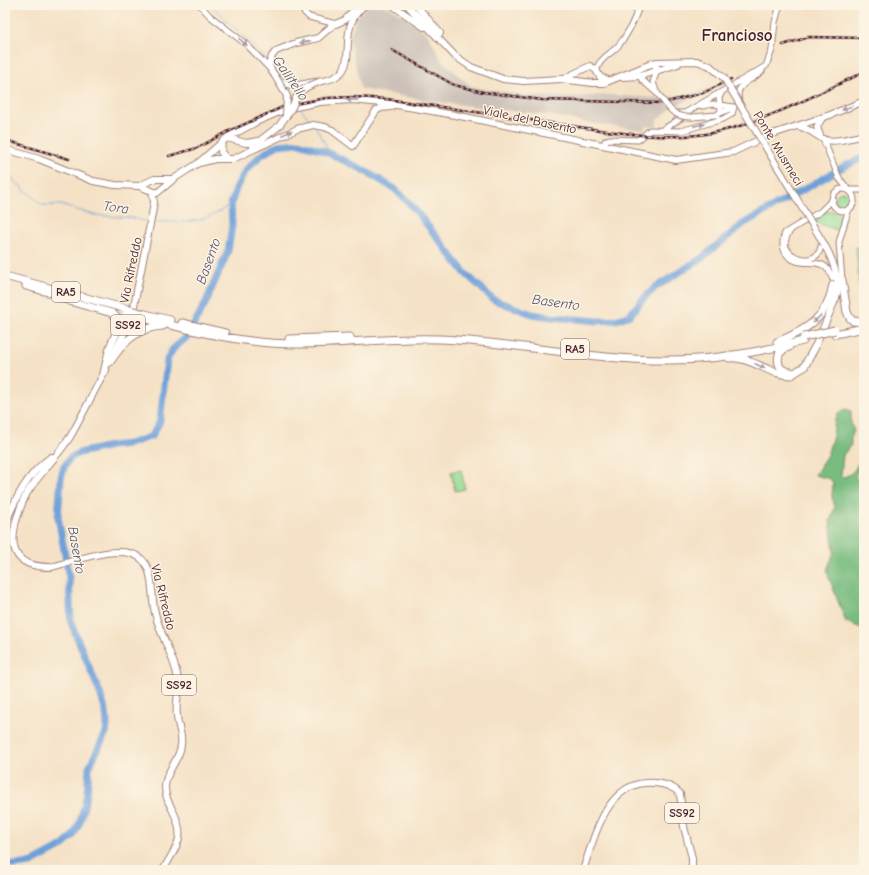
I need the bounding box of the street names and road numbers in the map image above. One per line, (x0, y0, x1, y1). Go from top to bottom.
street label: Viale del Basento (482, 102, 578, 137)
street label: Ponte Musmeci (750, 108, 807, 188)
street label: Via Rifreddo (116, 235, 145, 305)
road number: RA5 (52, 282, 80, 302)
road number: SS92 (111, 315, 145, 335)
road number: RA5 (561, 339, 589, 359)
street label: Via Rifreddo (148, 563, 179, 632)
road number: SS92 (162, 675, 196, 695)
road number: SS92 (665, 803, 699, 823)

